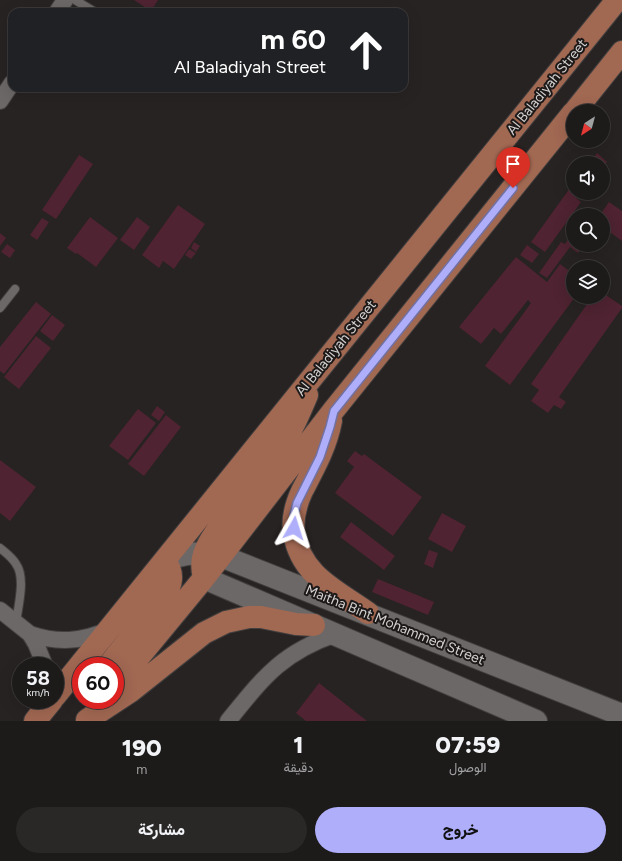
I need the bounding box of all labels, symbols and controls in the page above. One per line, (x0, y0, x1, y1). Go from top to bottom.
text: 60 m (261, 22, 326, 56)
icon: ahead (340, 24, 392, 76)
street label: Al Baladiyah Street (503, 36, 591, 138)
text: Al Baladiyah Street (174, 56, 326, 78)
north arrow (566, 104, 610, 148)
map controls (566, 104, 610, 304)
pin (496, 147, 530, 188)
icon: arrive (502, 153, 524, 175)
button: sound (566, 156, 610, 200)
button: search (566, 208, 610, 252)
button: layers (566, 260, 610, 304)
street label: Al Baladiyah Street (292, 297, 380, 399)
position arrow (273, 507, 315, 549)
street label: Maitha Bint Mohammed Street (303, 581, 487, 669)
speed limit sign: 60 (72, 657, 124, 709)
text: 58 (26, 666, 50, 690)
text: km/h (27, 686, 49, 699)
text: 1 (293, 730, 304, 759)
text: 07:59 (435, 730, 500, 759)
text: 190 (122, 733, 162, 762)
text: دقيقة (283, 760, 314, 775)
text: الوصول (449, 760, 487, 775)
text: m (136, 762, 147, 777)
button: مشاركة (16, 807, 307, 853)
button: خروج (315, 807, 606, 853)

